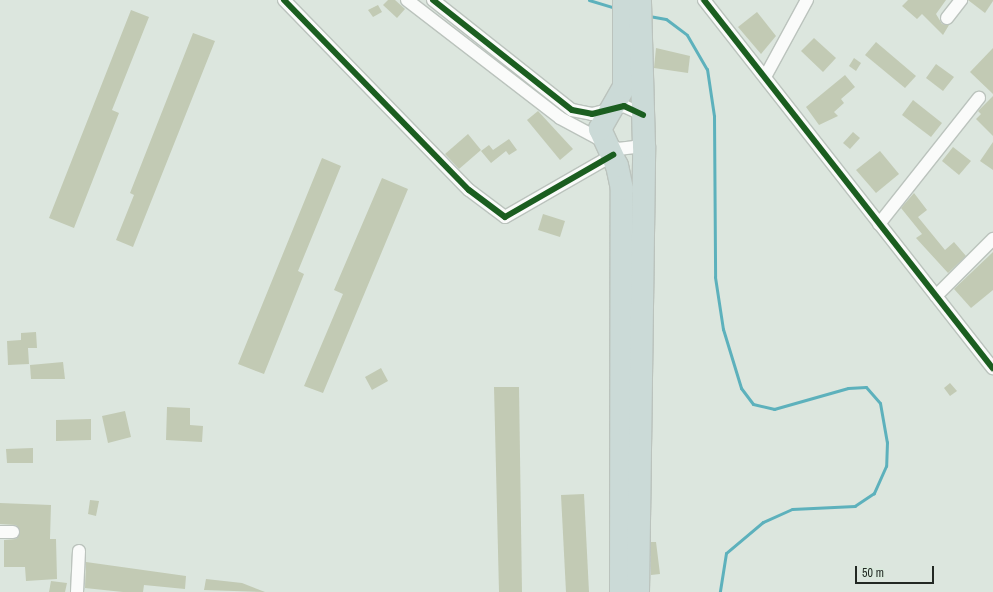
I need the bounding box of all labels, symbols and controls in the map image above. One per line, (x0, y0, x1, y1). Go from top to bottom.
scale bar (857, 558, 936, 584)
text: 50 m (862, 565, 884, 581)

